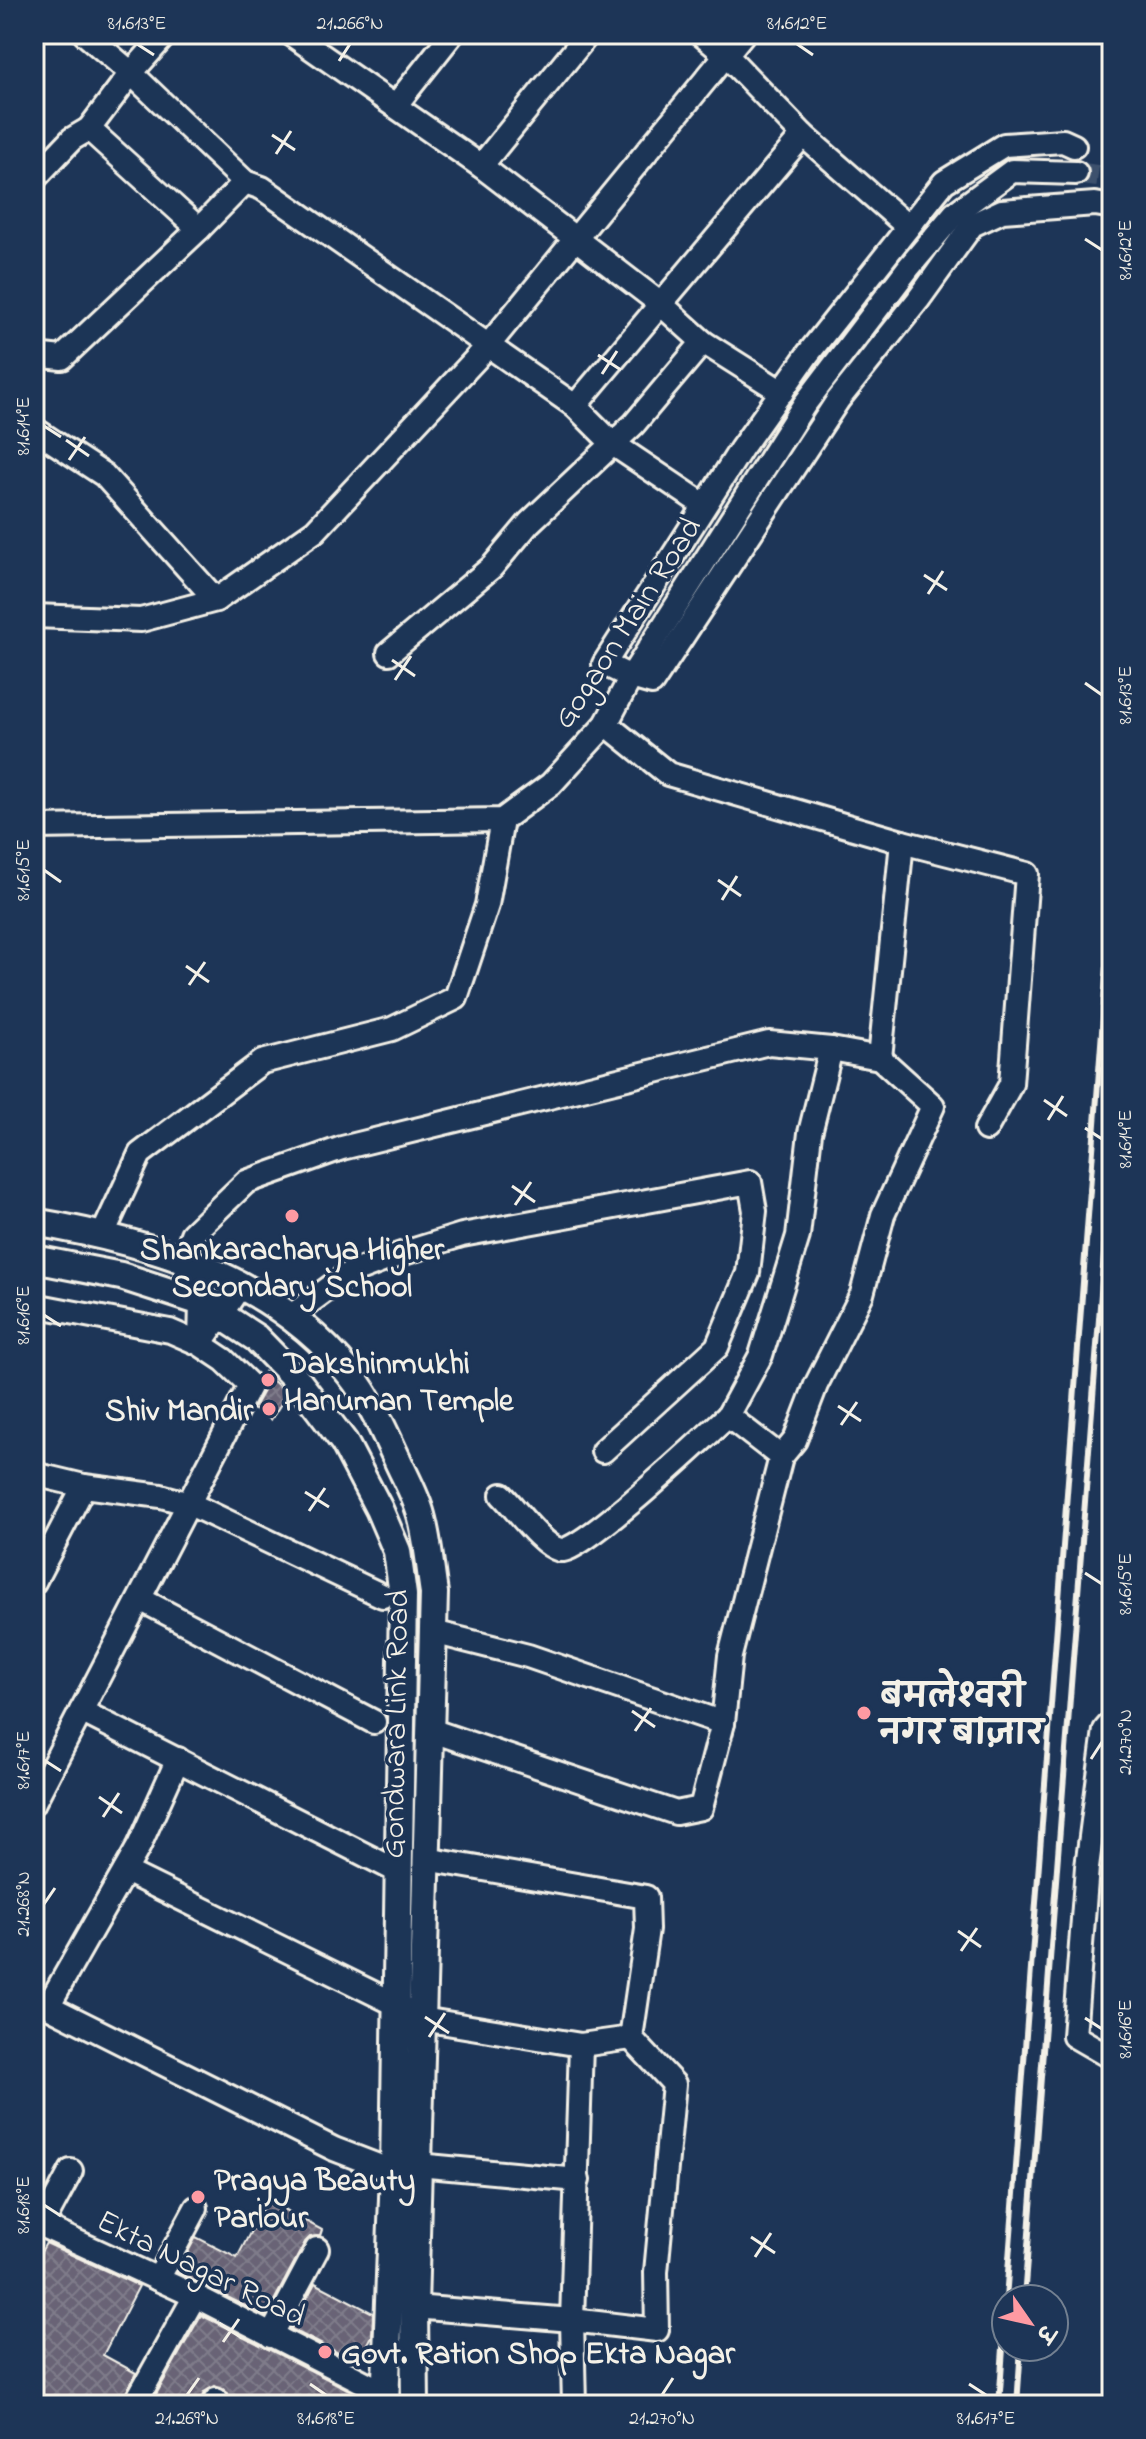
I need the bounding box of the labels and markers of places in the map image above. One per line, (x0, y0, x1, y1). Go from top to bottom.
marker: Shankaracharya Higher Secondary School (283, 1207, 301, 1225)
place label: Shankaracharya Higher Secondary School (140, 1228, 445, 1313)
place label: Dakshinmukhi Hanuman Temple (282, 1342, 515, 1426)
marker: Dakshinmukhi Hanuman Temple (259, 1371, 277, 1389)
place label: Shiv Mandir (105, 1389, 254, 1436)
marker: Shiv Mandir (260, 1400, 278, 1418)
place label: बमलेश्वरी नगर बाज़ार (877, 1668, 1046, 1759)
marker: बमलेश्वरी नगर बाज़ार (855, 1704, 873, 1722)
place label: Pragya Beauty Parlour (214, 2159, 415, 2243)
marker: Pragya Beauty Parlour (189, 2188, 207, 2206)
place label: Govt. Ration Shop Ekta Nagar (341, 2332, 736, 2380)
marker: Govt. Ration Shop Ekta Nagar (316, 2343, 334, 2361)

